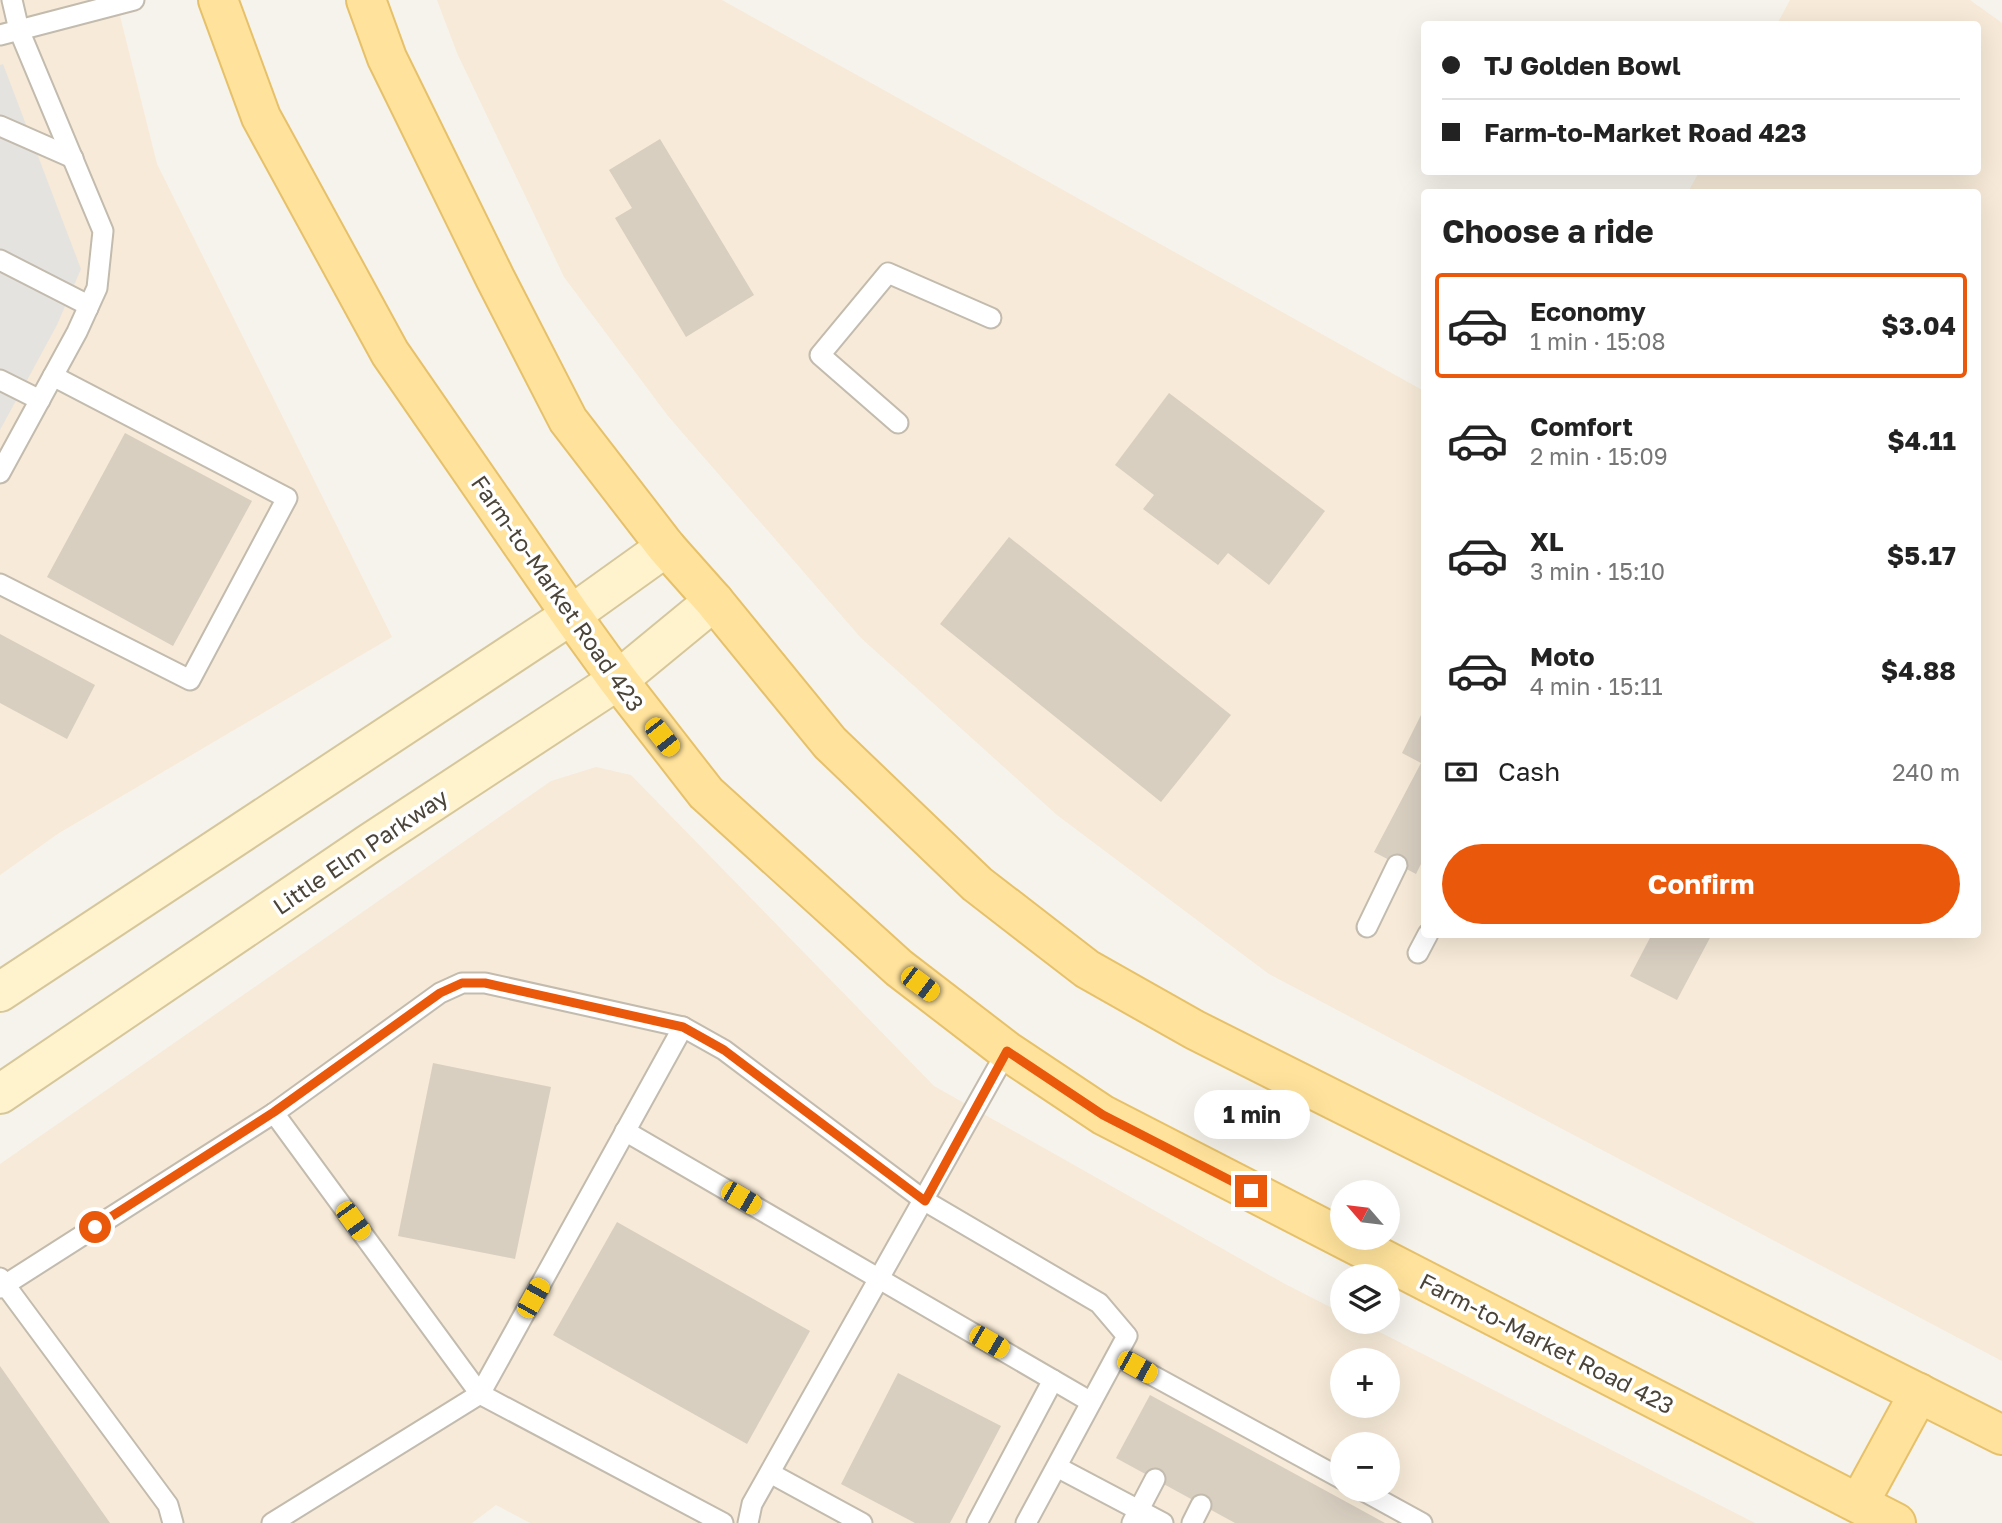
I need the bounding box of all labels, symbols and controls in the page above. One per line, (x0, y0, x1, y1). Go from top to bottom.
text: TJ Golden Bowl (1484, 50, 1681, 81)
text: Farm-to-Market Road 423 (1484, 117, 1807, 148)
text: Choose a ride (1442, 212, 1654, 250)
icon: car (1446, 294, 1509, 357)
text: Economy (1530, 296, 1646, 327)
text: $3.04 (1881, 310, 1956, 341)
text: 1 min · 15:08 (1530, 327, 1666, 355)
icon: car (1446, 409, 1509, 472)
text: Comfort (1530, 411, 1633, 442)
text: $4.11 (1887, 425, 1956, 456)
text: 2 min · 15:09 (1530, 442, 1668, 470)
street label: Farm-to-Market Road 423 (466, 470, 650, 716)
icon: car (1446, 524, 1509, 587)
text: XL (1530, 526, 1564, 557)
text: $5.17 (1887, 540, 1956, 571)
text: 3 min · 15:10 (1530, 557, 1665, 585)
icon: car (1446, 639, 1509, 702)
text: Moto (1530, 641, 1595, 672)
text: $4.88 (1881, 655, 1956, 686)
text: 4 min · 15:11 (1530, 672, 1663, 700)
car (641, 714, 684, 760)
icon: cash (1442, 753, 1480, 791)
text: Cash (1498, 756, 1560, 787)
text: 240 m (1892, 758, 1960, 786)
street label: Little Elm Parkway (267, 782, 453, 920)
button: Confirm (1442, 844, 1960, 924)
car (897, 963, 944, 1005)
callout: 1 min (1193, 1090, 1309, 1138)
text: 1 min (1223, 1100, 1281, 1128)
route end (1235, 1175, 1267, 1207)
car (718, 1178, 765, 1218)
north arrow (1330, 1180, 1400, 1250)
map controls (1330, 1180, 1400, 1502)
car (333, 1198, 374, 1244)
route start (79, 1211, 111, 1243)
button: layers (1330, 1264, 1400, 1334)
street label: Farm-to-Market Road 423 (1415, 1267, 1679, 1419)
car (514, 1275, 553, 1321)
car (966, 1322, 1013, 1362)
car (1114, 1348, 1161, 1386)
button: + (1330, 1348, 1400, 1418)
button: − (1330, 1432, 1400, 1502)

